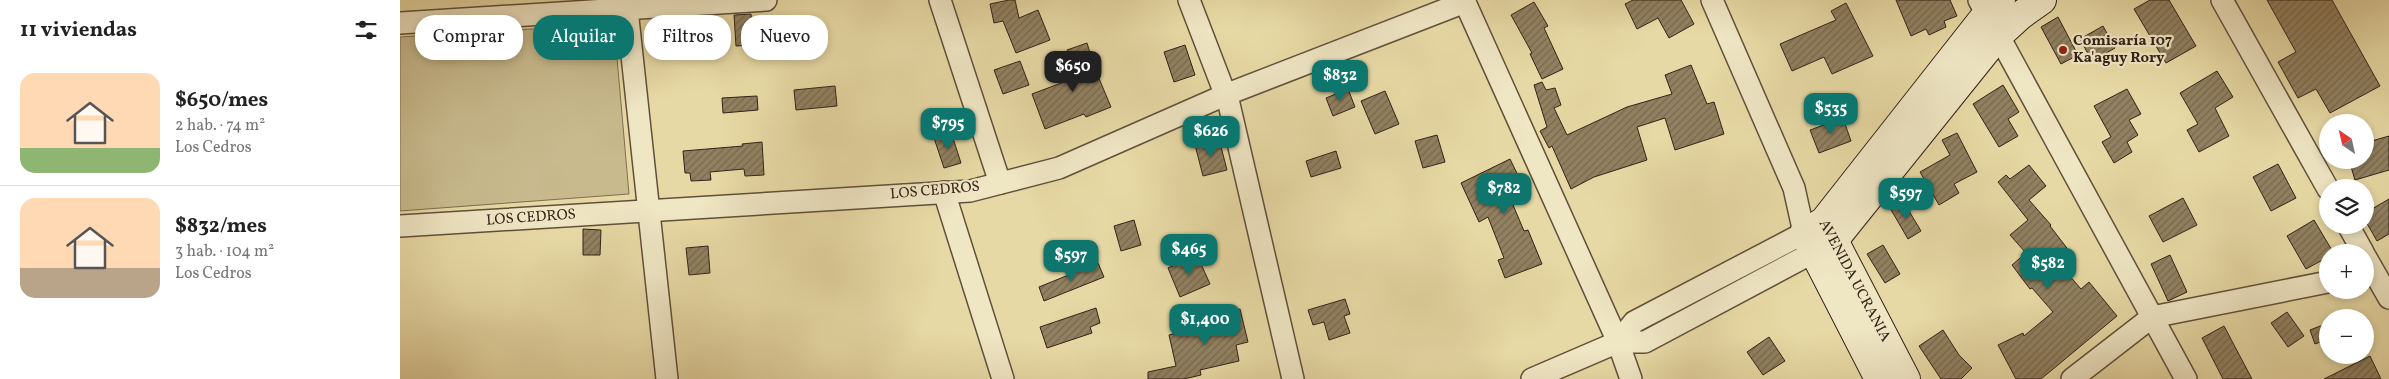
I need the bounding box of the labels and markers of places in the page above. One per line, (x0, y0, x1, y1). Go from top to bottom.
place label: Comisaría 107 Ka'aguy Rory (2073, 31, 2172, 69)
marker: Comisaría 107 Ka'aguy Rory (2057, 44, 2069, 56)
pin: $650 (1043, 51, 1103, 93)
pin: $832 (1310, 59, 1370, 102)
pin: $535 (1801, 92, 1861, 135)
pin: $795 (918, 108, 978, 150)
pin: $626 (1181, 116, 1241, 158)
pin: $782 (1474, 172, 1534, 215)
pin: $597 (1876, 178, 1936, 220)
pin: $465 (1159, 234, 1219, 276)
pin: $597 (1041, 240, 1101, 282)
pin: $582 (2018, 248, 2078, 290)
pin: $1,400 (1164, 304, 1246, 346)

